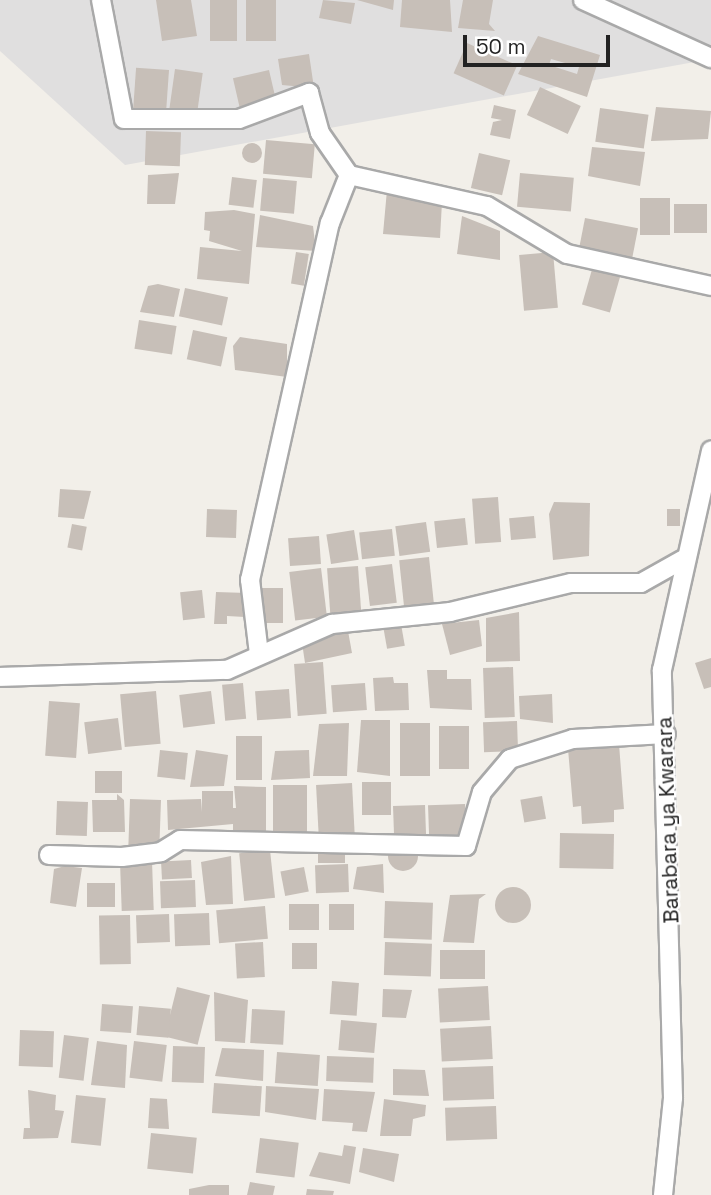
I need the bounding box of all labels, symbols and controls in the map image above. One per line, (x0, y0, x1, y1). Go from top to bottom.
scale bar (466, 21, 613, 65)
text: 50 m (476, 33, 526, 60)
street label: Barabara ya Kwarara (652, 716, 684, 924)

